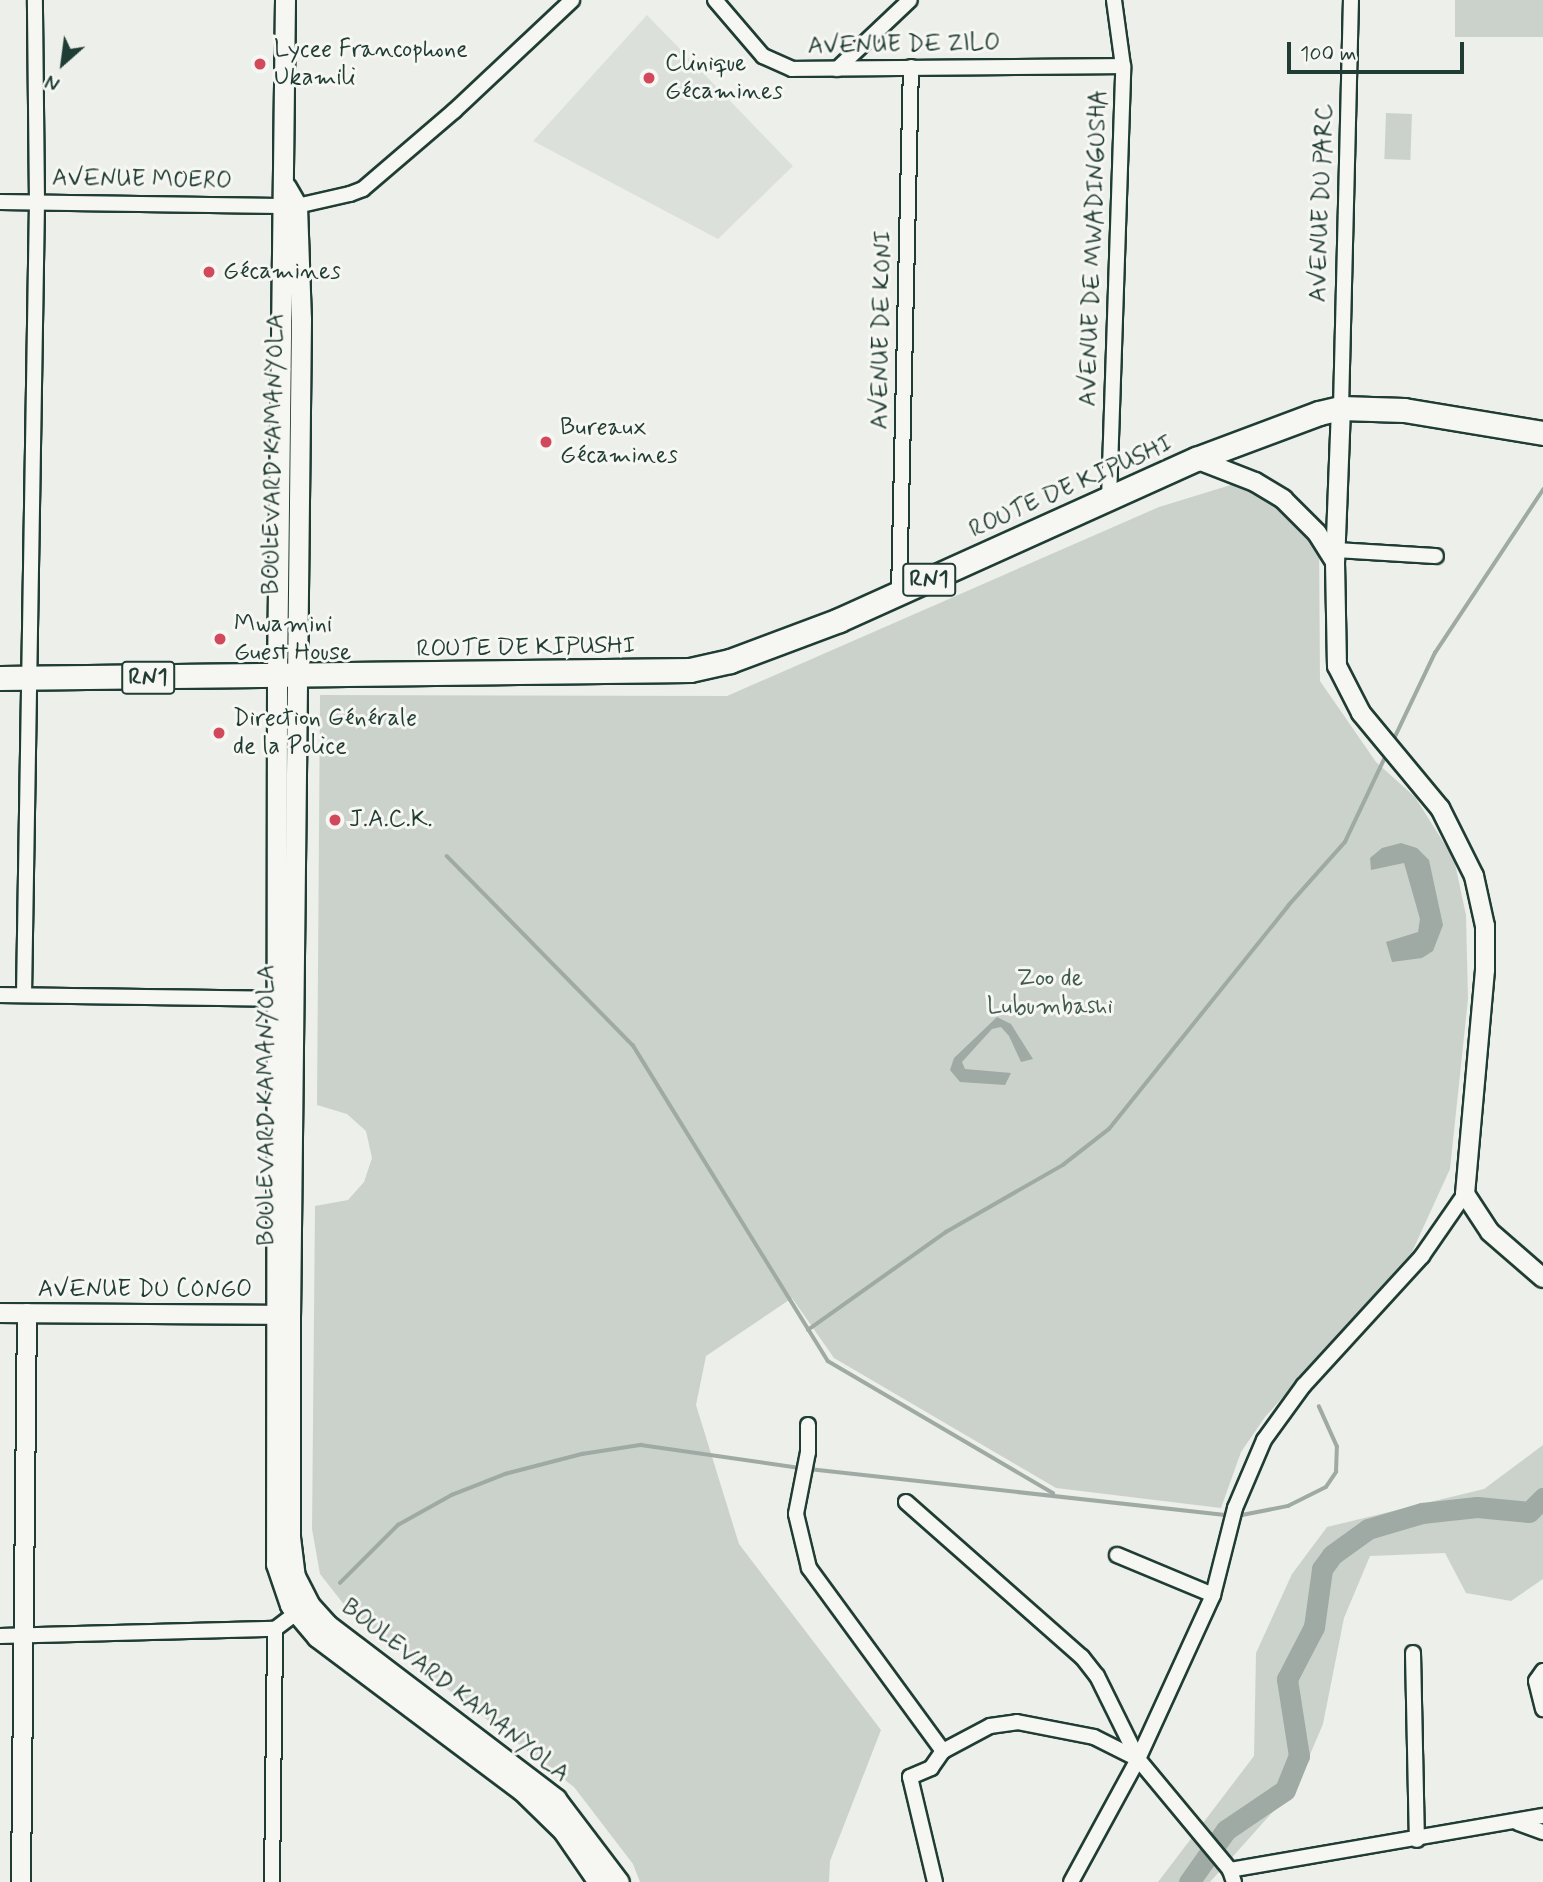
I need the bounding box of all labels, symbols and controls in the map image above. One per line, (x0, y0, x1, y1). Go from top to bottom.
north arrow (28, 28, 98, 98)
scale bar (1291, 28, 1468, 72)
street label: AVENUE DE ZILO (806, 29, 1002, 61)
place label: Lycee Francophone Ukamili (274, 36, 466, 92)
text: 100 m (1300, 40, 1356, 68)
place label: Clinique Gécamines (665, 50, 783, 106)
marker: Lycee Francophone Ukamili (252, 56, 268, 72)
text: N (41, 68, 64, 96)
marker: Clinique Gécamines (639, 68, 659, 88)
street label: AVENUE DE MWADINGUSHA (1074, 90, 1114, 406)
street label: AVENUE DU PARC (1304, 105, 1340, 301)
street label: AVENUE MOERO (51, 164, 233, 196)
street label: AVENUE DE KONI (866, 230, 898, 430)
place label: Gécamines (223, 258, 341, 286)
marker: Gécamines (201, 264, 217, 280)
street label: BOULEVARD KAMANYOLA (257, 311, 291, 597)
place label: Bureaux Gécamines (560, 414, 678, 470)
street label: ROUTE DE KIPUSHI (968, 431, 1174, 543)
marker: Bureaux Gécamines (538, 434, 554, 450)
road number: RN1 (901, 560, 957, 600)
place label: Mwamini Guest House (234, 611, 351, 667)
marker: Mwamini Guest House (212, 631, 228, 647)
street label: ROUTE DE KIPUSHI (419, 632, 633, 664)
road number: RN1 (120, 658, 176, 698)
place label: Direction Générale de la Police (233, 705, 417, 761)
marker: Direction Générale de la Police (211, 725, 227, 741)
place label: J.A.C.K. (349, 806, 433, 834)
marker: J.A.C.K. (327, 812, 343, 828)
street label: BOULEVARD KAMANYOLA (253, 963, 281, 1247)
park label: Zoo de Lubumbashi (987, 965, 1113, 1021)
street label: AVENUE DU CONGO (35, 1276, 255, 1304)
street label: BOULEVARD KAMANYOLA (334, 1592, 576, 1790)

